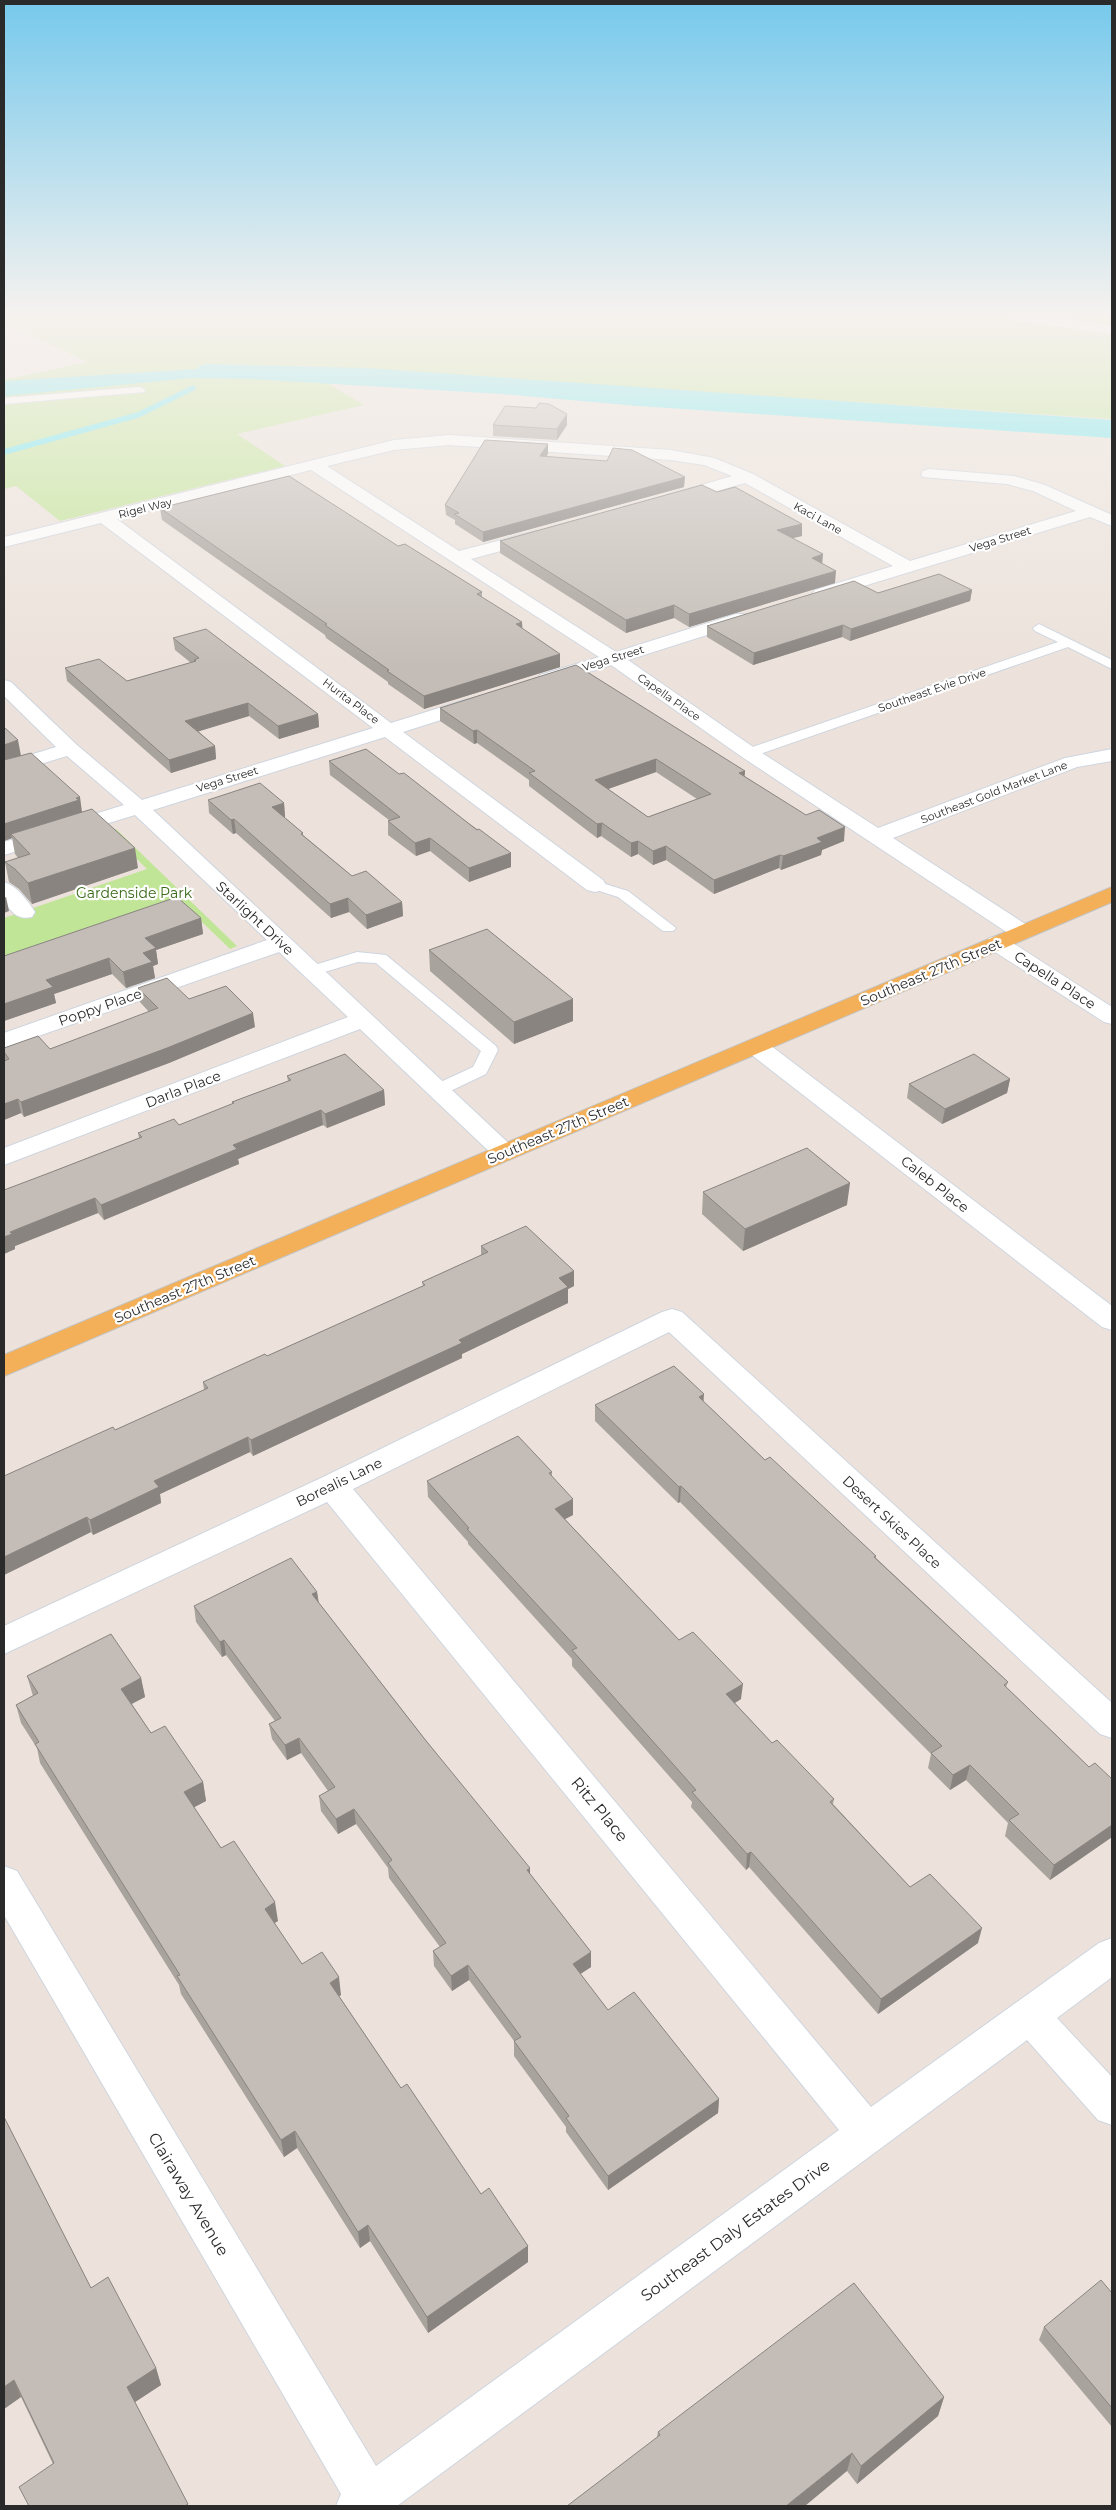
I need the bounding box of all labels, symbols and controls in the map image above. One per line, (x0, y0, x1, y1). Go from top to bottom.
street label: Rigel Way (117, 495, 173, 521)
street label: Kaci Lane (791, 499, 845, 537)
street label: Vega Street (967, 523, 1033, 555)
street label: Vega Street (580, 642, 646, 674)
street label: Southeast Evie Drive (876, 665, 988, 715)
street label: Capella Place (635, 670, 703, 724)
street label: Hurita Place (320, 675, 382, 727)
street label: Southeast Gold Market Lane (919, 757, 1070, 826)
street label: Vega Street (194, 763, 260, 795)
street label: Starlight Drive (212, 877, 298, 959)
park label: Gardenside Park (76, 884, 193, 902)
street label: Southeast 27th Street (858, 934, 1005, 1010)
street label: Capella Place (1011, 947, 1099, 1013)
street label: Poppy Place (56, 984, 144, 1030)
street label: Darla Place (143, 1066, 223, 1112)
street label: Southeast 27th Street (485, 1092, 632, 1168)
street label: Caleb Place (897, 1152, 973, 1216)
street label: Southeast 27th Street (112, 1251, 259, 1327)
street label: Borealis Lane (293, 1453, 385, 1511)
street label: Desert Skies Place (839, 1472, 945, 1572)
street label: Ritz Place (567, 1773, 632, 1845)
street label: Clairaway Avenue (144, 2129, 233, 2259)
street label: Southeast Daly Estates Drive (637, 2155, 833, 2305)

